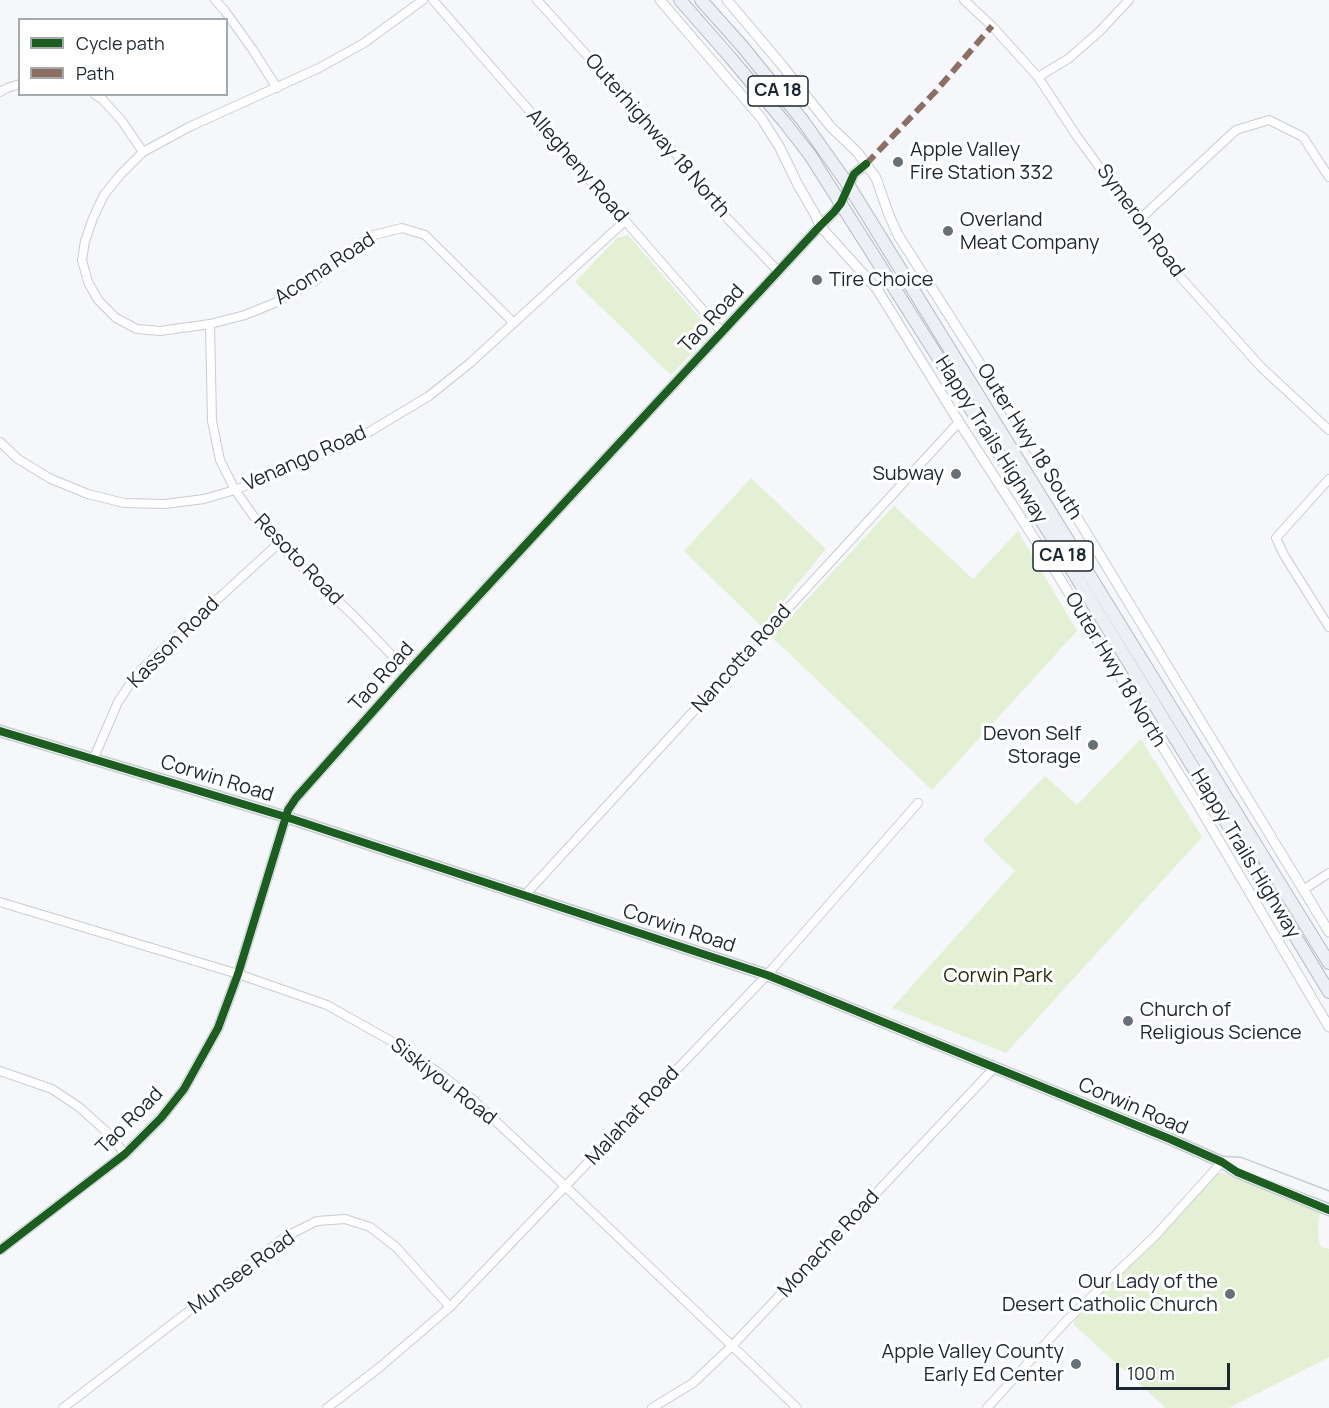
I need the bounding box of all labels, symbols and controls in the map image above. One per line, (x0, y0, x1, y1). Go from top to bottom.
legend (18, 18, 228, 96)
text: Cycle path (76, 31, 165, 55)
street label: Outerhighway 18 North (579, 49, 735, 223)
text: Path (76, 61, 114, 85)
road number: CA 18 (748, 76, 808, 106)
street label: Allegheny Road (521, 104, 633, 228)
place label: Apple Valley Fire Station 332 (910, 138, 1053, 185)
marker: Apple Valley Fire Station 332 (891, 155, 905, 169)
street label: Symeron Road (1091, 160, 1189, 282)
place label: Overland Meat Company (960, 208, 1099, 255)
marker: Overland Meat Company (941, 224, 955, 238)
street label: Acoma Road (270, 228, 380, 310)
place label: Tire Choice (829, 268, 933, 292)
marker: Tire Choice (810, 273, 824, 287)
street label: Tao Road (674, 280, 750, 358)
street label: Happy Trails Highway (930, 352, 1052, 528)
street label: Outer Hwy 18 South (971, 359, 1087, 525)
street label: Venango Road (240, 421, 370, 497)
place label: Subway (873, 462, 944, 486)
marker: Subway (949, 467, 963, 481)
street label: Resoto Road (249, 509, 347, 611)
road number: CA 18 (1033, 541, 1093, 571)
street label: Outer Hwy 18 North (1059, 588, 1171, 752)
street label: Kasson Road (123, 592, 225, 694)
street label: Nancotta Road (687, 600, 797, 718)
street label: Tao Road (345, 637, 419, 717)
place label: Devon Self Storage (983, 722, 1081, 769)
marker: Devon Self Storage (1086, 738, 1100, 752)
street label: Corwin Road (158, 750, 276, 808)
street label: Happy Trails Highway (1185, 765, 1305, 943)
street label: Corwin Road (620, 900, 738, 958)
park label: Corwin Park (943, 964, 1053, 988)
place label: Church of Religious Science (1140, 998, 1302, 1045)
marker: Church of Religious Science (1121, 1014, 1135, 1028)
street label: Siskiyou Road (385, 1033, 501, 1131)
street label: Malahat Road (581, 1062, 685, 1170)
street label: Corwin Road (1075, 1073, 1191, 1141)
street label: Tao Road (92, 1083, 168, 1159)
street label: Monache Road (773, 1185, 885, 1303)
street label: Munsee Road (184, 1226, 300, 1320)
place label: Our Lady of the Desert Catholic Church (1002, 1270, 1218, 1317)
marker: Our Lady of the Desert Catholic Church (1223, 1287, 1237, 1301)
place label: Apple Valley County Early Ed Center (881, 1340, 1064, 1387)
scale bar (1119, 1351, 1233, 1389)
marker: Apple Valley County Early Ed Center (1069, 1357, 1083, 1371)
text: 100 m (1127, 1361, 1175, 1385)

